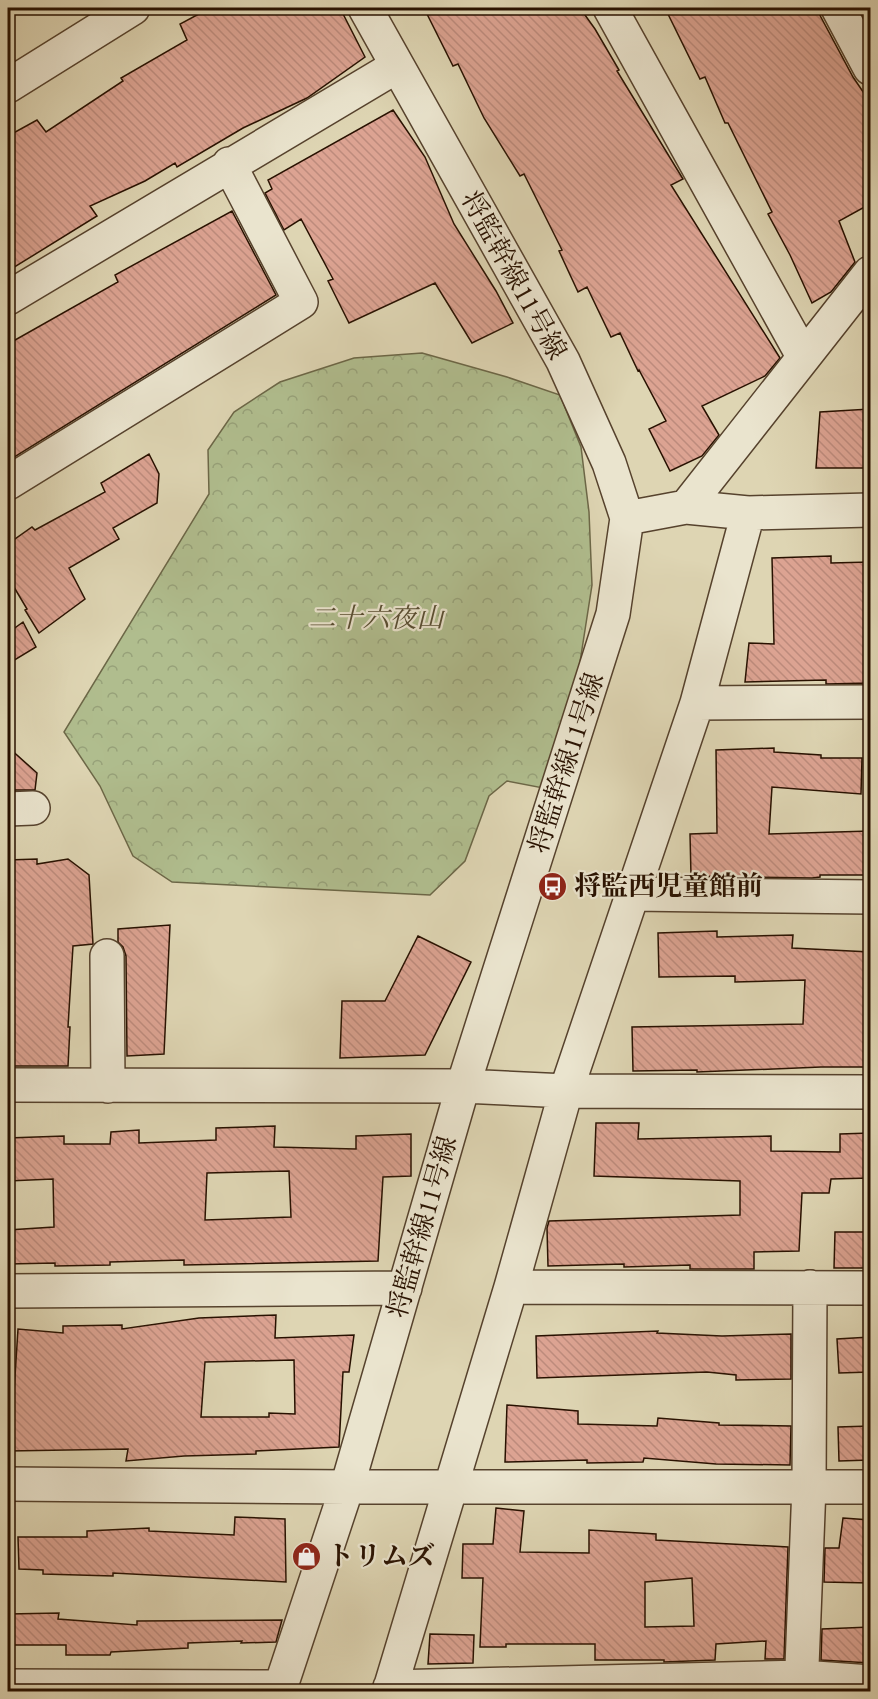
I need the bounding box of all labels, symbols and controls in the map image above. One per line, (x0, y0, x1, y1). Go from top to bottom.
street label: 将監幹線11号線 (454, 184, 575, 365)
park label: 二十六夜山 (309, 600, 445, 635)
street label: 将監幹線11号線 (520, 668, 611, 858)
place label: 将監西児童館前 (574, 868, 763, 903)
bus stop icon: 将監西児童館前 (537, 870, 569, 902)
street label: 将監幹線11号線 (379, 1132, 464, 1322)
place label: トリムズ (327, 1538, 435, 1573)
shop icon: トリムズ (290, 1540, 322, 1572)

